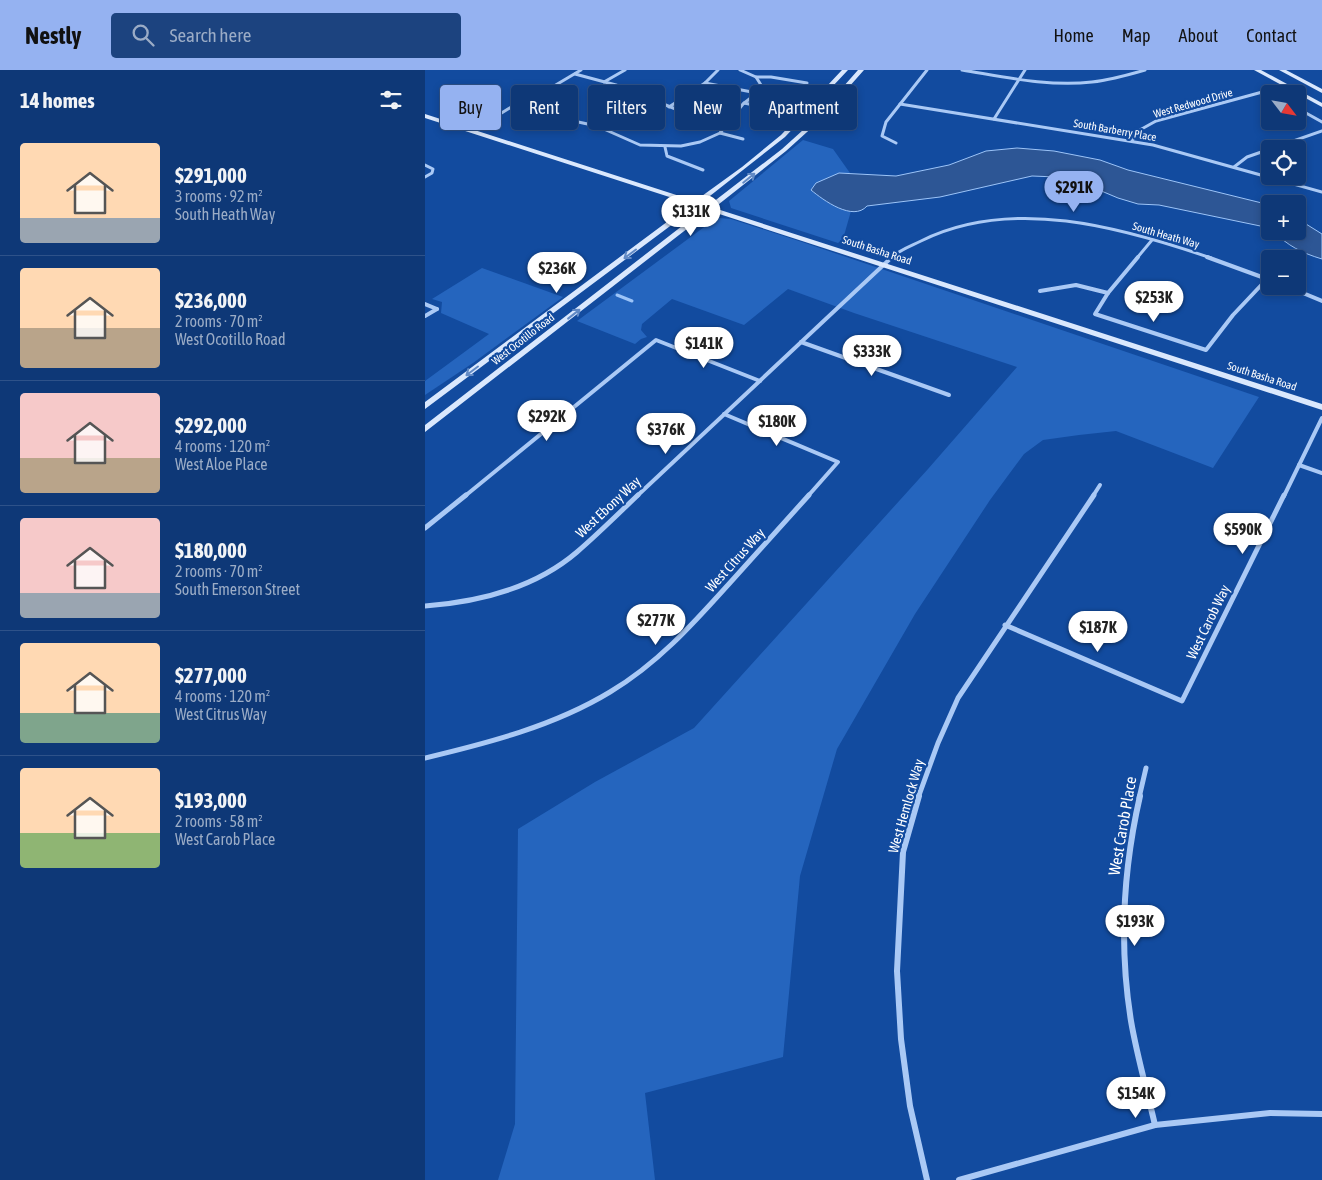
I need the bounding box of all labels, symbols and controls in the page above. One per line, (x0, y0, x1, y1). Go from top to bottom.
search box (111, 13, 461, 58)
icon: search (129, 21, 157, 49)
text: Nestly (25, 22, 81, 49)
text: Search here (169, 24, 251, 46)
text: Home (1054, 25, 1094, 46)
text: Map (1122, 25, 1151, 46)
text: About (1179, 25, 1218, 46)
text: Contact (1246, 25, 1297, 46)
chip: Buy (440, 85, 501, 130)
chip: Rent (511, 85, 578, 130)
chip: Filters (588, 85, 665, 130)
chip: New (675, 85, 740, 130)
chip: Apartment (750, 85, 857, 130)
north arrow (1261, 85, 1306, 130)
map controls (1261, 85, 1306, 295)
icon: filters (377, 86, 405, 114)
street label: West Redwood Drive (1152, 86, 1234, 120)
text: 14 homes (20, 88, 95, 112)
street label: South Barberry Place (1073, 117, 1157, 143)
button: locate (1261, 140, 1306, 185)
icon: home (60, 163, 120, 223)
text: $291,000 (175, 163, 247, 187)
pin: $291K (1039, 170, 1109, 213)
one-way arrow (742, 172, 755, 183)
text: $291K (1055, 178, 1093, 196)
text: 3 rooms · 92 m² (175, 187, 263, 205)
pin: $131K (656, 194, 726, 237)
button: + (1261, 195, 1306, 240)
text: $131K (672, 202, 710, 220)
text: South Heath Way (175, 205, 275, 223)
street label: South Heath Way (1131, 220, 1201, 250)
street label: South Basha Road (841, 233, 913, 267)
one-way arrow (623, 249, 637, 259)
button: − (1261, 250, 1306, 295)
pin: $236K (522, 252, 592, 294)
text: $236K (538, 259, 576, 277)
pin: $253K (1119, 280, 1189, 323)
icon: home (60, 288, 120, 348)
text: $236,000 (175, 288, 247, 312)
text: $253K (1135, 288, 1173, 306)
one-way arrow (567, 308, 580, 319)
street label: West Ocotillo Road (489, 311, 557, 367)
text: 2 rooms · 70 m² (175, 312, 263, 330)
pin: $141K (669, 326, 739, 369)
text: West Ocotillo Road (175, 330, 285, 348)
text: $141K (685, 334, 723, 352)
pin: $333K (837, 334, 907, 377)
text: $333K (853, 342, 891, 360)
street label: South Basha Road (1226, 359, 1298, 393)
one-way arrow (466, 366, 479, 377)
pin: $292K (512, 400, 582, 442)
pin: $180K (742, 404, 812, 447)
text: $292K (528, 407, 566, 425)
pin: $376K (631, 412, 701, 455)
text: $180K (758, 412, 796, 430)
icon: home (60, 413, 120, 473)
text: $292,000 (175, 413, 247, 437)
text: $376K (647, 420, 685, 438)
text: 4 rooms · 120 m² (175, 437, 270, 455)
text: West Aloe Place (175, 455, 267, 473)
street label: West Ebony Way (572, 473, 644, 541)
pin: $590K (1208, 512, 1278, 555)
text: $590K (1224, 520, 1262, 538)
street label: West Citrus Way (702, 525, 768, 595)
icon: home (60, 538, 120, 598)
text: $180,000 (175, 538, 247, 562)
text: 2 rooms · 70 m² (175, 562, 263, 580)
text: South Emerson Street (175, 580, 300, 598)
street label: West Carob Way (1183, 582, 1233, 662)
pin: $277K (621, 604, 691, 646)
pin: $187K (1063, 610, 1133, 653)
text: $277K (637, 611, 675, 629)
text: $187K (1079, 618, 1117, 636)
icon: home (60, 663, 120, 723)
text: $277,000 (175, 663, 247, 687)
text: 4 rooms · 120 m² (175, 687, 270, 705)
text: West Citrus Way (175, 705, 267, 723)
street label: West Hemlock Way (885, 757, 927, 855)
street label: West Carob Place (1104, 775, 1140, 877)
icon: home (60, 788, 120, 848)
text: $193,000 (175, 788, 247, 812)
text: 2 rooms · 58 m² (175, 812, 263, 830)
text: West Carob Place (175, 830, 275, 848)
pin: $193K (1100, 904, 1170, 947)
text: $193K (1116, 912, 1154, 930)
pin: $154K (1101, 1076, 1171, 1119)
text: $154K (1117, 1084, 1155, 1102)

